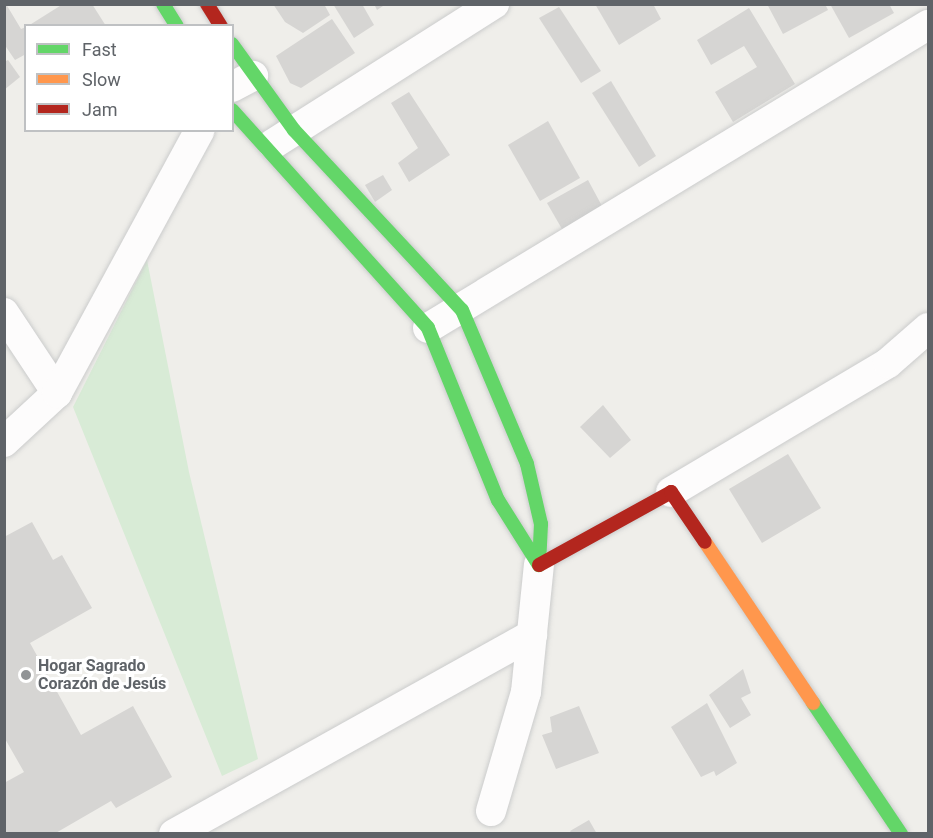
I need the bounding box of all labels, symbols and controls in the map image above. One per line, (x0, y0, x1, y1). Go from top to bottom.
legend (24, 24, 234, 132)
text: Fast (82, 39, 117, 60)
text: Slow (82, 69, 121, 90)
text: Jam (82, 99, 118, 120)
place label: Hogar Sagrado Corazón de Jesús (38, 656, 166, 694)
marker: Hogar Sagrado Corazón de Jesús (19, 668, 33, 682)

